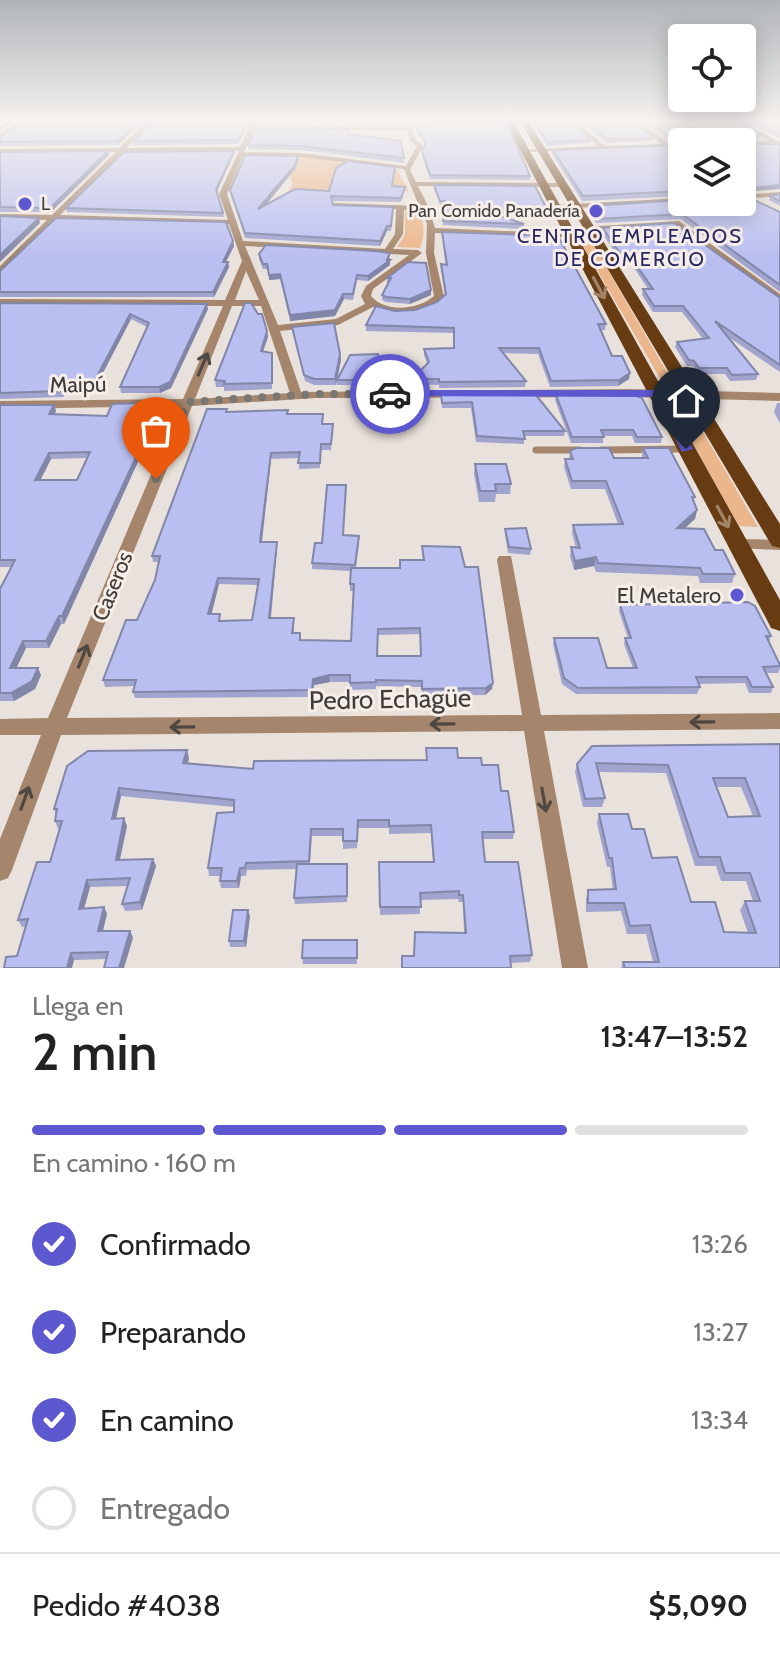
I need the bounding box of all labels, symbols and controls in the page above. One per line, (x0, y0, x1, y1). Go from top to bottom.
map controls (668, 24, 756, 216)
button: locate (668, 24, 756, 112)
button: layers (668, 128, 756, 216)
place label: L (41, 193, 50, 215)
marker: L (16, 195, 34, 213)
place label: Pan Comido Panadería (408, 200, 580, 222)
marker: Pan Comido Panadería (587, 202, 605, 220)
district label: CENTRO EMPLEADOS DE COMERCIO (517, 224, 743, 271)
one-way arrow (592, 276, 608, 299)
one-way arrow (197, 352, 212, 377)
courier (350, 354, 430, 434)
pin (652, 367, 720, 449)
street label: Maipú (49, 371, 107, 398)
icon: car (368, 372, 412, 416)
icon: home (664, 379, 708, 423)
pin (122, 397, 190, 479)
icon: bag (134, 409, 178, 453)
one-way arrow (716, 504, 731, 528)
street label: Caseros (86, 548, 139, 625)
place label: El Metalero (617, 582, 721, 609)
marker: El Metalero (728, 586, 746, 604)
one-way arrow (77, 644, 91, 669)
street label: Pedro Echagüe (308, 682, 472, 716)
one-way arrow (689, 714, 716, 730)
one-way arrow (429, 716, 456, 732)
one-way arrow (169, 719, 196, 735)
one-way arrow (19, 786, 34, 811)
one-way arrow (538, 787, 553, 813)
text: Llega en (32, 990, 123, 1022)
text: 13:47–13:52 (600, 1018, 748, 1055)
text: 2 min (32, 1020, 157, 1083)
text: En camino · 160 m (32, 1147, 236, 1179)
icon: check (32, 1222, 76, 1266)
text: Confirmado (100, 1226, 251, 1263)
text: 13:26 (692, 1228, 748, 1260)
icon: check (32, 1310, 76, 1354)
text: Preparando (100, 1314, 246, 1351)
text: 13:27 (693, 1316, 748, 1348)
icon: check (32, 1398, 76, 1442)
text: En camino (100, 1402, 234, 1439)
text: 13:34 (691, 1404, 748, 1436)
text: Entregado (100, 1490, 230, 1527)
text: Pedido #4038 (32, 1587, 221, 1624)
text: $5,090 (649, 1587, 748, 1624)

